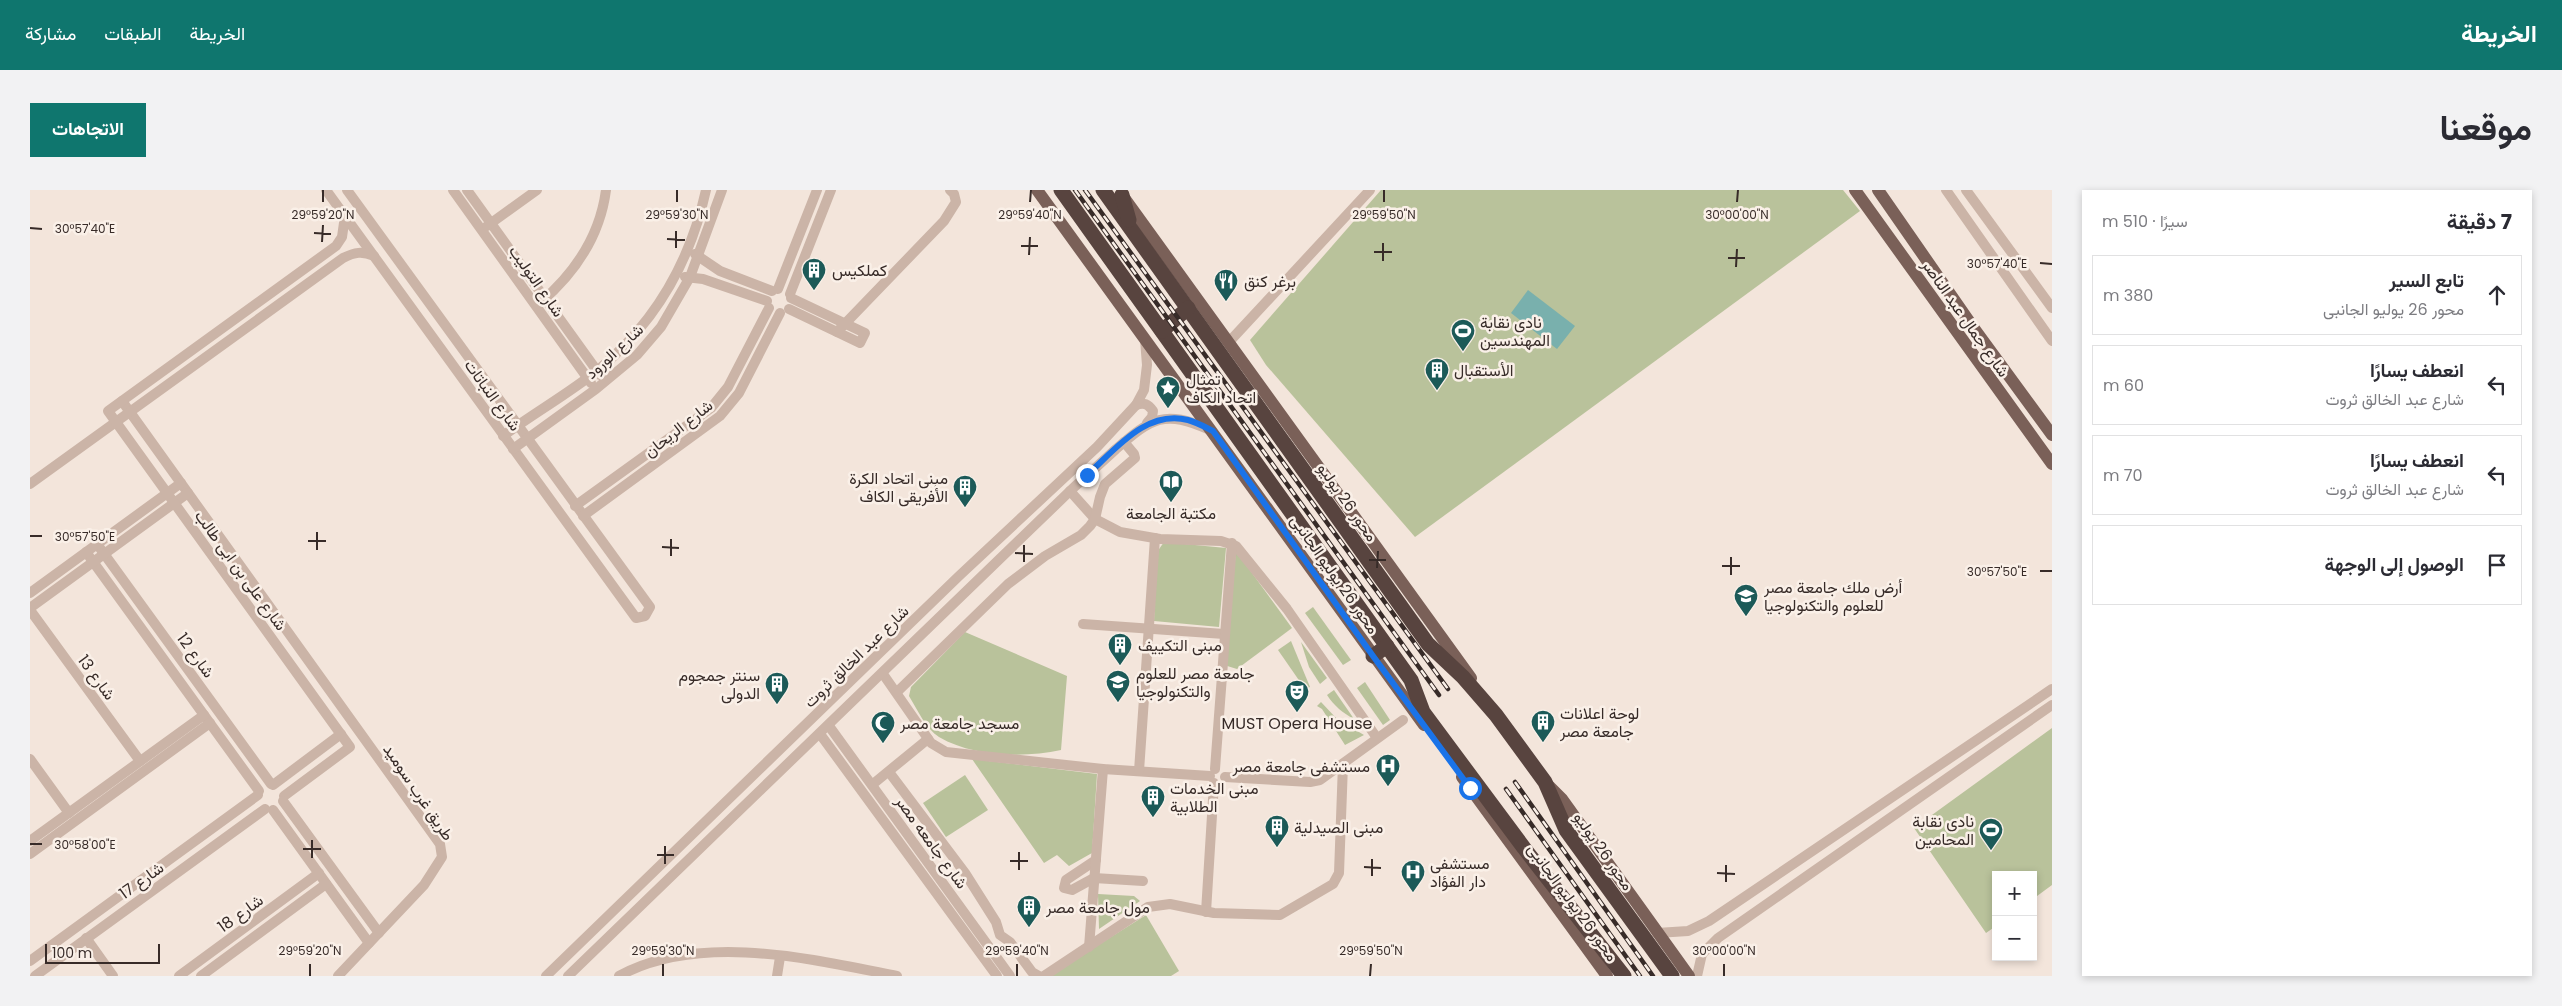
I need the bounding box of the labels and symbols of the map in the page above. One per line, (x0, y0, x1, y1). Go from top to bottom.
text: 29°59'20"N (292, 206, 354, 223)
text: 29°59'30"N (646, 206, 708, 223)
text: 29°59'40"N (998, 206, 1062, 223)
text: 29°59'50"N (1352, 206, 1416, 223)
text: 30°00'00"N (1705, 206, 1769, 223)
text: 30°57'40"E (55, 220, 115, 237)
street label: شارع التوليب (503, 241, 570, 322)
street label: شارع جمال عبد الناصر (1916, 254, 2015, 382)
text: 30°57'40"E (1967, 255, 2027, 272)
building icon: كملكيس (801, 257, 827, 291)
place label: كملكيس (832, 259, 887, 282)
restaurant icon: برغر كنق (1213, 268, 1239, 302)
place label: برغر كنق (1244, 270, 1296, 293)
place label: نادى نقابة المهندسين (1480, 311, 1550, 352)
street label: شارع الورود (580, 318, 648, 384)
sports icon: نادى نقابة المهندسين (1450, 318, 1476, 352)
street label: شارع النباتات (459, 355, 526, 436)
building icon: الأستقبال (1424, 357, 1450, 391)
place label: الأستقبال (1454, 359, 1513, 382)
place label: تمثال اتحاد الكاف (1186, 368, 1256, 409)
place icon: تمثال اتحاد الكاف (1155, 375, 1181, 409)
street label: شارع الريحان (639, 394, 718, 463)
street label: محور 26 يوليو (1312, 458, 1383, 546)
route end (1076, 464, 1099, 487)
place label: مبنى اتحاد الكرة الأفريقى الكاف (849, 467, 948, 508)
library icon: مكتبة الجامعة (1158, 469, 1184, 503)
building icon: مبنى اتحاد الكرة الأفريقى الكاف (952, 474, 978, 508)
place label: مكتبة الجامعة (1126, 502, 1216, 525)
street label: شارع على بن ابى طالب (189, 505, 292, 635)
street label: محور 26 يوليو الجانبى (1285, 510, 1384, 639)
text: 30°57'50"E (55, 528, 115, 545)
text: 30°57'50"E (1967, 563, 2027, 580)
place label: أرض ملك جامعة مصر للعلوم والتكنولوجيا (1763, 576, 1903, 617)
school or university icon: أرض ملك جامعة مصر للعلوم والتكنولوجيا (1733, 583, 1759, 617)
street label: شارع عبد الخالق ثروت (799, 600, 914, 713)
street label: شارع 12 (171, 628, 220, 683)
building icon: مبنى التكييف (1107, 632, 1133, 666)
place label: مبنى التكييف (1138, 634, 1222, 657)
street label: شارع 13 (72, 650, 121, 705)
place label: جامعة مصر للعلوم والتكنولوجيا (1136, 662, 1255, 703)
place label: سنتر جمجوم الدولى (678, 664, 760, 705)
school or university icon: جامعة مصر للعلوم والتكنولوجيا (1105, 669, 1131, 703)
building icon: سنتر جمجوم الدولى (764, 671, 790, 705)
theatre icon: MUST Opera House (1284, 679, 1310, 713)
place label: لوحة اعلانات جامعة مصر (1559, 702, 1639, 743)
building icon: لوحة اعلانات جامعة مصر (1530, 709, 1556, 743)
mosque icon: مسجد جامعة مصر (870, 710, 896, 744)
place label: مسجد جامعة مصر (899, 712, 1019, 735)
place label: MUST Opera House (1221, 712, 1373, 735)
street label: طريق غرب سوميد (378, 739, 460, 845)
hospital icon: مستشفى جامعة مصر (1375, 753, 1401, 787)
place label: مستشفى جامعة مصر (1231, 755, 1370, 778)
place label: مبنى الخدمات الطلابية (1170, 777, 1259, 818)
route start (1459, 777, 1482, 800)
building icon: مبنى الخدمات الطلابية (1140, 784, 1166, 818)
street label: شارع جامعه مصر (889, 790, 973, 894)
street label: محور 26 يوليو (1568, 807, 1639, 895)
place label: نادى نقابة المحامين (1912, 810, 1974, 851)
building icon: مبنى الصيدلية (1264, 814, 1290, 848)
place label: مبنى الصيدلية (1294, 816, 1383, 839)
sports icon: نادى نقابة المحامين (1978, 817, 2004, 851)
text: 30°58'00"E (54, 836, 116, 853)
street label: محور 26 يوليو الجانبى (1522, 839, 1623, 966)
place label: مستشفى دار الفؤاد (1430, 852, 1490, 893)
street label: شارع 17 (114, 856, 168, 904)
hospital icon: مستشفى دار الفؤاد (1400, 859, 1426, 893)
street label: شارع 18 (213, 889, 268, 938)
building icon: مول جامعة مصر (1016, 894, 1042, 928)
place label: مول جامعة مصر (1045, 896, 1150, 919)
scale bar (45, 941, 160, 964)
text: 29°59'20"N (279, 942, 341, 959)
text: 29°59'30"N (632, 942, 694, 959)
text: 29°59'40"N (985, 942, 1049, 959)
text: 29°59'50"N (1339, 942, 1403, 959)
text: 30°00'00"N (1692, 942, 1756, 959)

